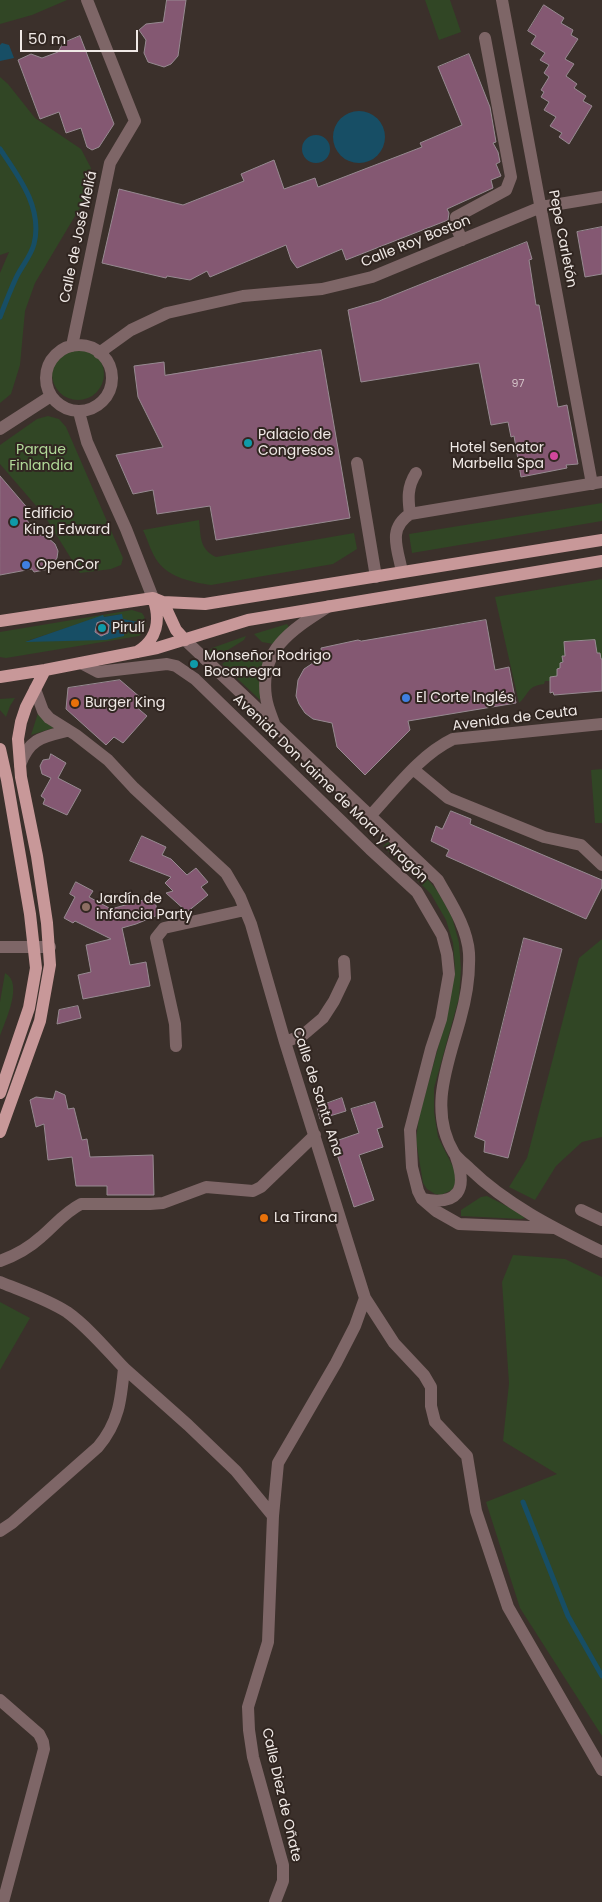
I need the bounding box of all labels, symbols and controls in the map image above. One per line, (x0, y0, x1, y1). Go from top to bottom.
scale bar (22, 20, 140, 52)
text: 50 m (28, 28, 66, 49)
street label: Calle de José Meliá (57, 169, 101, 305)
street label: Pepe Carletón (544, 189, 580, 289)
street label: Calle Roy Boston (359, 212, 473, 272)
house number: 97 (512, 377, 524, 391)
place label: Palacio de Congresos (258, 427, 334, 460)
marker: Palacio de Congresos (242, 437, 254, 449)
place label: Hotel Senator Marbella Spa (450, 440, 544, 472)
park label: Parque Finlandia (9, 442, 73, 474)
marker: Hotel Senator Marbella Spa (548, 450, 560, 462)
place label: Edificio King Edward (24, 506, 110, 538)
marker: Edificio King Edward (8, 516, 20, 528)
place label: OpenCor (36, 557, 99, 573)
marker: OpenCor (20, 559, 32, 571)
place label: Pirulí (112, 620, 145, 636)
marker: Pirulí (96, 622, 108, 634)
place label: Monseñor Rodrigo Bocanegra (204, 648, 331, 680)
marker: Monseñor Rodrigo Bocanegra (188, 658, 200, 670)
place label: El Corte Inglés (416, 690, 514, 706)
street label: Avenida Don Jaime de Mora y Aragón (229, 691, 431, 887)
marker: El Corte Inglés (400, 692, 412, 704)
place label: Burger King (85, 695, 165, 711)
marker: Burger King (69, 697, 81, 709)
street label: Avenida de Ceuta (451, 703, 579, 735)
place label: Jardín de infancia Party (96, 891, 192, 924)
marker: Jardín de infancia Party (80, 901, 92, 913)
street label: Calle de Santa Ana (288, 1026, 346, 1158)
place label: La Tirana (274, 1210, 337, 1226)
marker: La Tirana (258, 1212, 270, 1224)
street label: Calle Diez de Oñate (257, 1726, 305, 1864)

